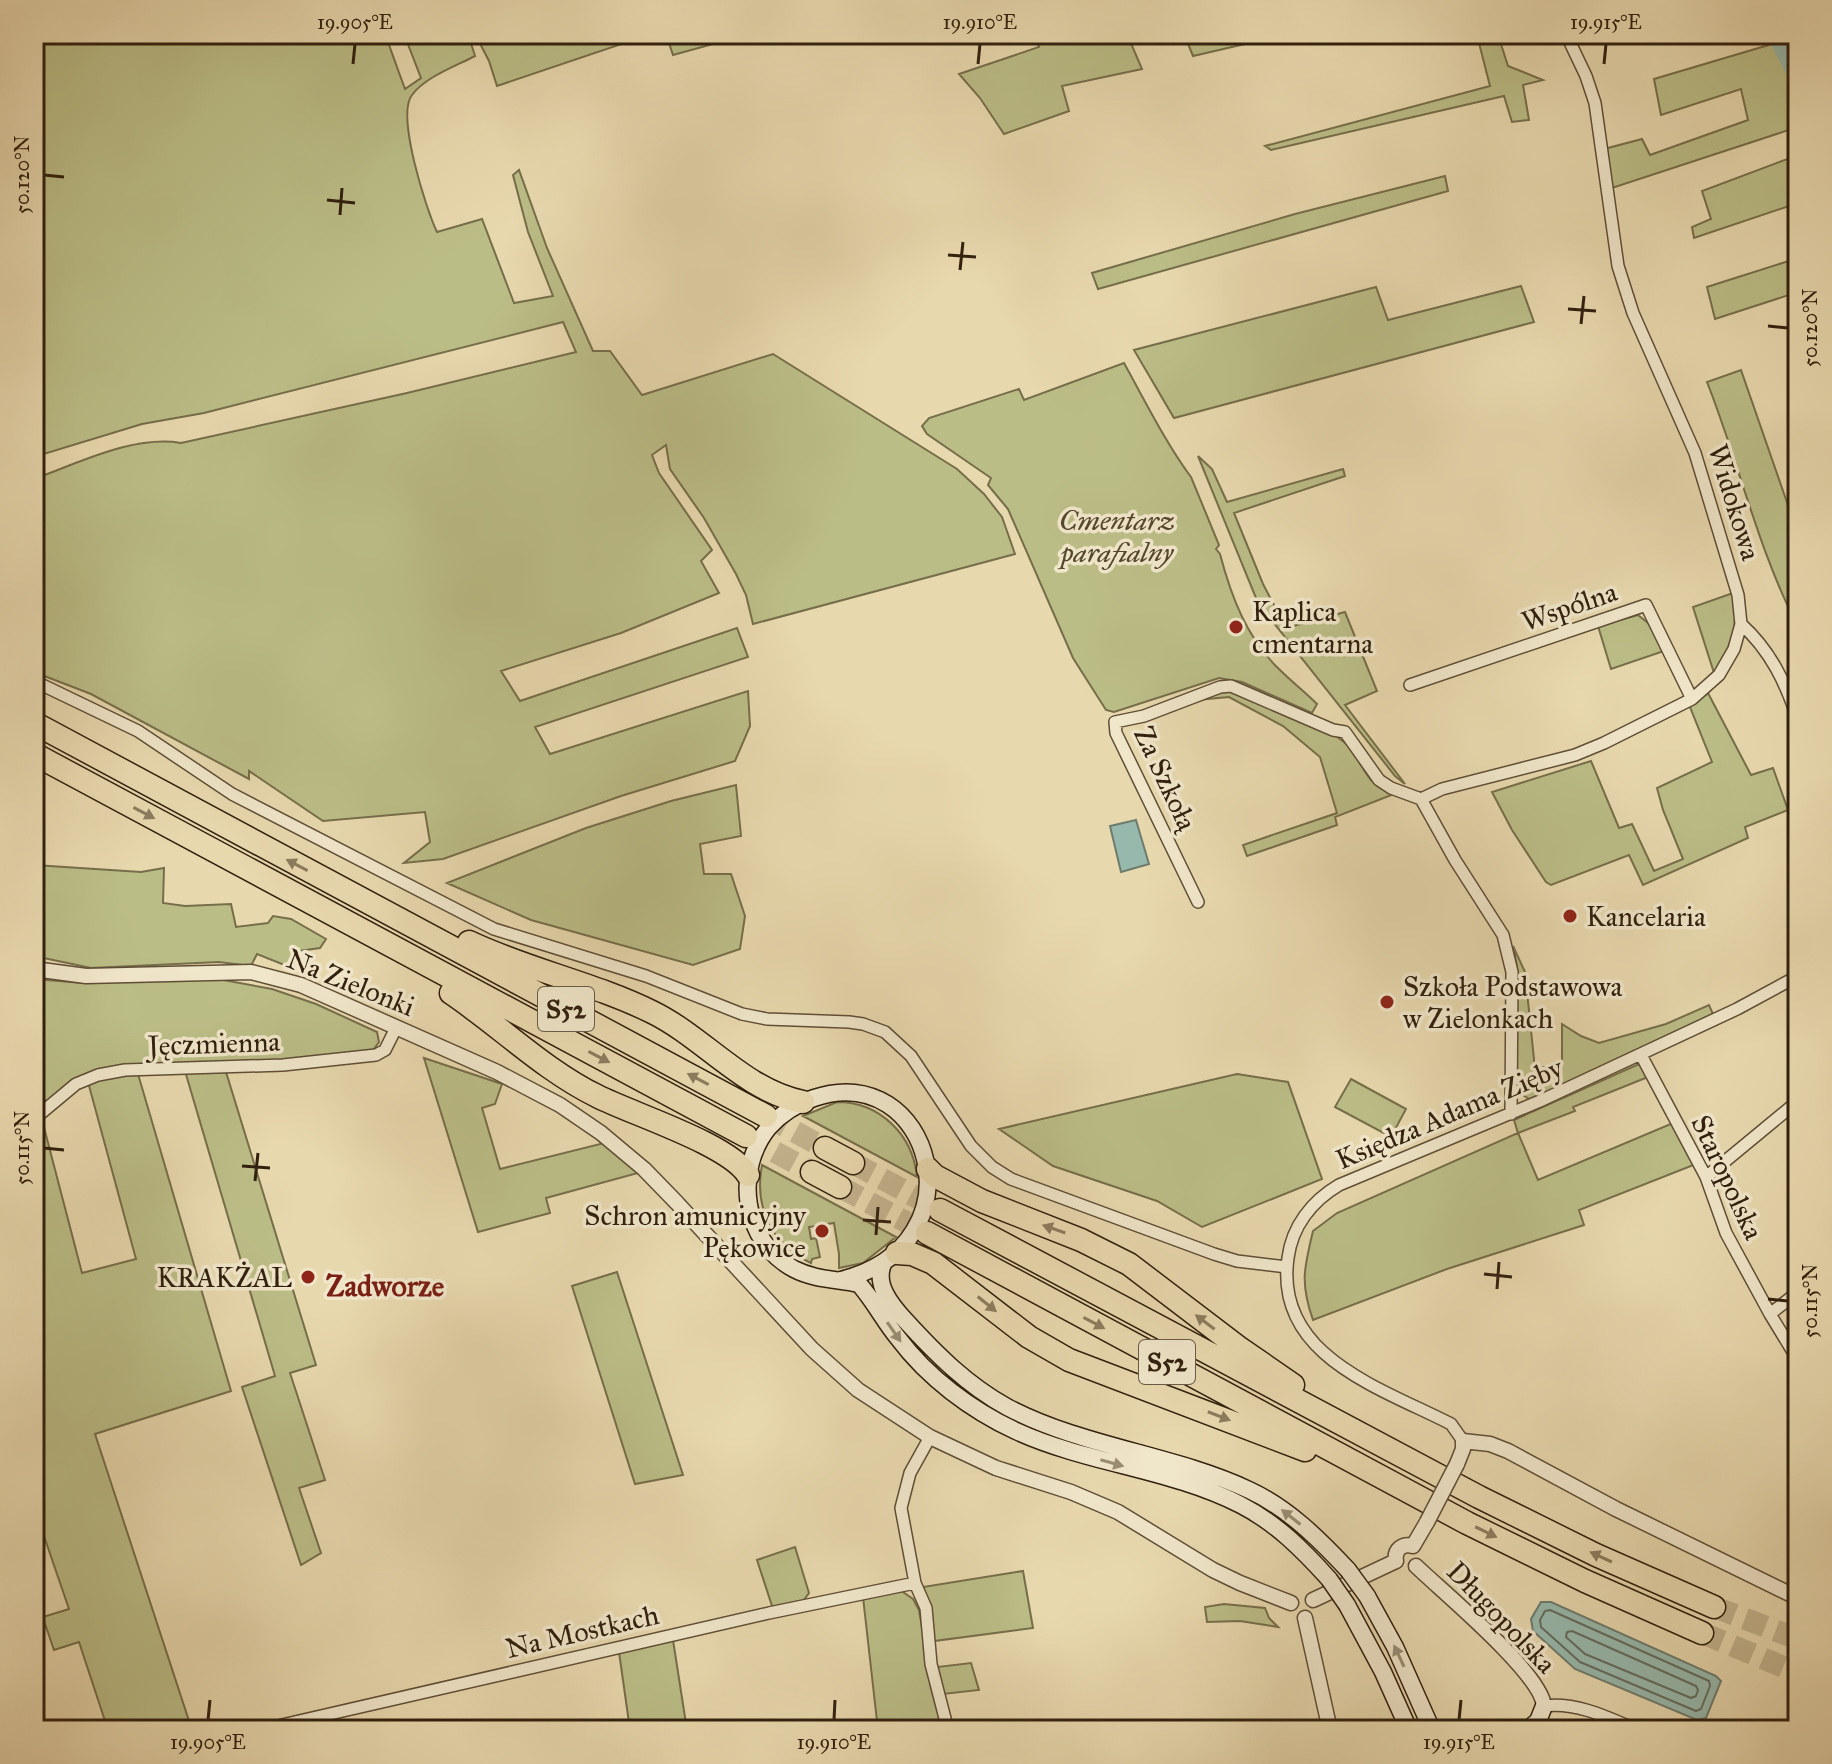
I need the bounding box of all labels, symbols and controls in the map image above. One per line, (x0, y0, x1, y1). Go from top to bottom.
text: 19.905°E (317, 10, 393, 34)
text: 19.910°E (943, 10, 1017, 34)
text: 19.915°E (1570, 10, 1642, 34)
text: 50.120°N (10, 136, 34, 214)
text: 50.120°N (1798, 289, 1822, 367)
street label: Widokowa (1700, 440, 1769, 565)
park label: Cmentarz parafialny (1057, 503, 1175, 570)
street label: Wspólna (1517, 574, 1622, 639)
place label: Kaplica cmentarna (1252, 594, 1373, 661)
marker: Kaplica cmentarna (1227, 618, 1245, 636)
street label: Za Szkołą (1126, 721, 1206, 838)
one-way arrow (132, 806, 155, 820)
one-way arrow (285, 858, 308, 871)
place label: Kancelaria (1586, 899, 1706, 934)
marker: Kancelaria (1561, 907, 1579, 925)
street label: Na Zielonki (282, 941, 420, 1024)
place label: Szkoła Podstawowa w Zielonkach (1403, 969, 1623, 1036)
road number: S52 (538, 987, 594, 1031)
marker: Szkoła Podstawowa w Zielonkach (1378, 993, 1396, 1011)
street label: Jęczmienna (144, 1024, 281, 1063)
street label: Księdza Adama Zięby (1330, 1049, 1569, 1177)
one-way arrow (587, 1051, 610, 1064)
one-way arrow (686, 1073, 709, 1086)
street label: Staropolska (1684, 1109, 1772, 1245)
text: 50.115°N (10, 1111, 34, 1185)
place label: Schron amunicyjny Pękowice (584, 1198, 807, 1265)
marker: Schron amunicyjny Pękowice (813, 1222, 831, 1240)
one-way arrow (1042, 1222, 1066, 1235)
place label: KRAKŻAL (157, 1260, 292, 1295)
text: 50.115°N (1798, 1264, 1822, 1338)
marker: KRAKŻAL (299, 1268, 317, 1286)
district label: Zadworze (326, 1268, 445, 1304)
one-way arrow (977, 1295, 997, 1312)
one-way arrow (1194, 1314, 1215, 1330)
one-way arrow (1083, 1316, 1105, 1330)
one-way arrow (886, 1322, 901, 1343)
road number: S52 (1139, 1340, 1195, 1384)
one-way arrow (1207, 1410, 1231, 1423)
one-way arrow (1101, 1457, 1125, 1470)
one-way arrow (1281, 1509, 1301, 1525)
one-way arrow (1475, 1526, 1498, 1539)
one-way arrow (1589, 1550, 1612, 1564)
street label: Długopolska (1440, 1554, 1564, 1681)
street label: Na Mostkach (502, 1597, 663, 1666)
one-way arrow (1392, 1644, 1405, 1667)
text: 19.905°E (170, 1730, 246, 1754)
text: 19.910°E (797, 1730, 871, 1754)
text: 19.915°E (1423, 1730, 1495, 1754)

